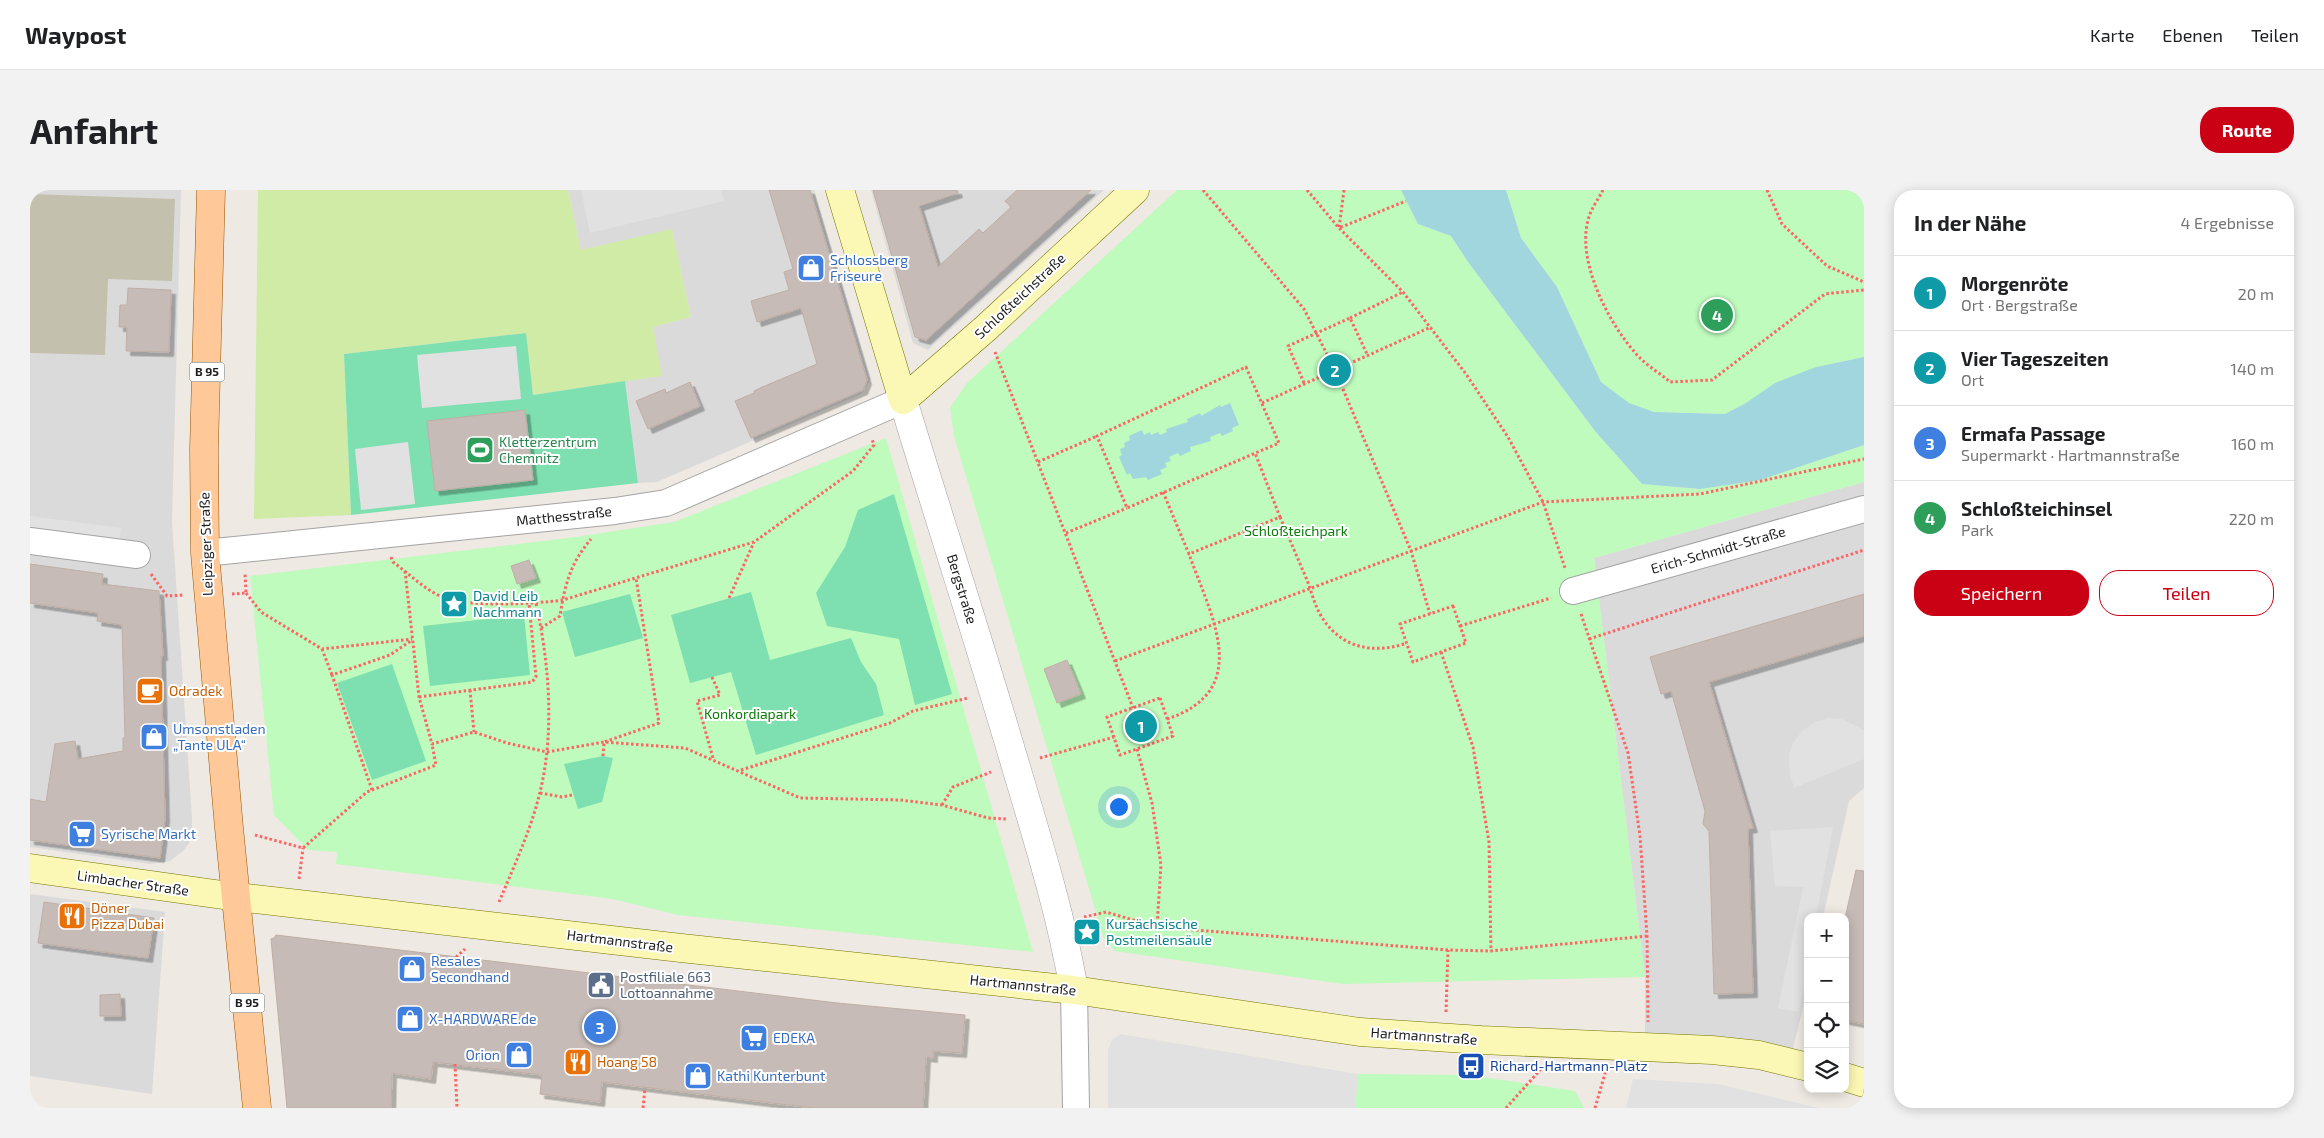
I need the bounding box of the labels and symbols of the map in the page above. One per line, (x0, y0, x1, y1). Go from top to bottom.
street label: Schloßteichstraße (971, 249, 1069, 342)
place label: Schlossberg Friseure (830, 251, 908, 284)
shop icon: Schlossberg Friseure (796, 253, 826, 283)
pin: 4 (1701, 296, 1733, 334)
pin: 2 (1319, 351, 1351, 389)
road number: B 95 (190, 362, 224, 382)
place label: Kletterzentrum Chemnitz (499, 433, 597, 466)
sports icon: Kletterzentrum Chemnitz (465, 435, 495, 465)
street label: Leipziger Straße (195, 492, 216, 596)
street label: Matthesstraße (515, 502, 613, 529)
park label: Schloßteichpark (1244, 522, 1348, 539)
street label: Erich-Schmidt-Straße (1649, 522, 1787, 577)
street label: Bergstraße (944, 552, 981, 626)
place label: David Leib Nachmann (473, 587, 542, 620)
place icon: David Leib Nachmann (439, 589, 469, 619)
cafe icon: Odradek (135, 676, 165, 706)
place label: Odradek (169, 682, 222, 699)
park label: Konkordiapark (704, 705, 796, 722)
pin: 1 (1125, 707, 1157, 745)
place label: Umsonstladen „Tante ULA“ (173, 720, 266, 753)
shop icon: Umsonstladen „Tante ULA“ (139, 722, 169, 752)
your location (1106, 794, 1132, 820)
supermarket icon: Syrische Markt (67, 819, 97, 849)
place label: Syrische Markt (101, 825, 196, 842)
street label: Limbacher Straße (76, 866, 190, 899)
place label: Döner Pizza Dubai (91, 899, 164, 932)
restaurant icon: Döner Pizza Dubai (57, 901, 87, 931)
place label: Kursächsische Postmeilensäule (1106, 915, 1212, 948)
place icon: Kursächsische Postmeilensäule (1072, 917, 1102, 947)
street label: Hartmannstraße (566, 926, 674, 955)
place label: Resales Secondhand (431, 952, 509, 985)
shop icon: Resales Secondhand (397, 954, 427, 984)
place label: Postfiliale 663 Lottoannahme (620, 968, 713, 1001)
public building icon: Postfiliale 663 Lottoannahme (586, 970, 616, 1000)
street label: Hartmannstraße (969, 970, 1077, 999)
road number: B 95 (230, 994, 264, 1012)
shop icon: X-HARDWARE.de (395, 1004, 425, 1034)
pin: 3 (584, 1008, 616, 1046)
place label: X-HARDWARE.de (429, 1010, 537, 1027)
supermarket icon: EDEKA (739, 1023, 769, 1053)
street label: Hartmannstraße (1370, 1023, 1478, 1048)
place label: EDEKA (773, 1029, 815, 1046)
shop icon: Orion (504, 1040, 534, 1070)
place label: Orion (465, 1046, 500, 1063)
restaurant icon: Hoang 58 (563, 1047, 593, 1077)
bus stop icon: Richard-Hartmann-Platz (1456, 1051, 1486, 1081)
place label: Hoang 58 (597, 1053, 657, 1070)
place label: Richard-Hartmann-Platz (1490, 1057, 1648, 1074)
shop icon: Kathi Kunterbunt (683, 1061, 713, 1091)
place label: Kathi Kunterbunt (717, 1067, 825, 1084)

